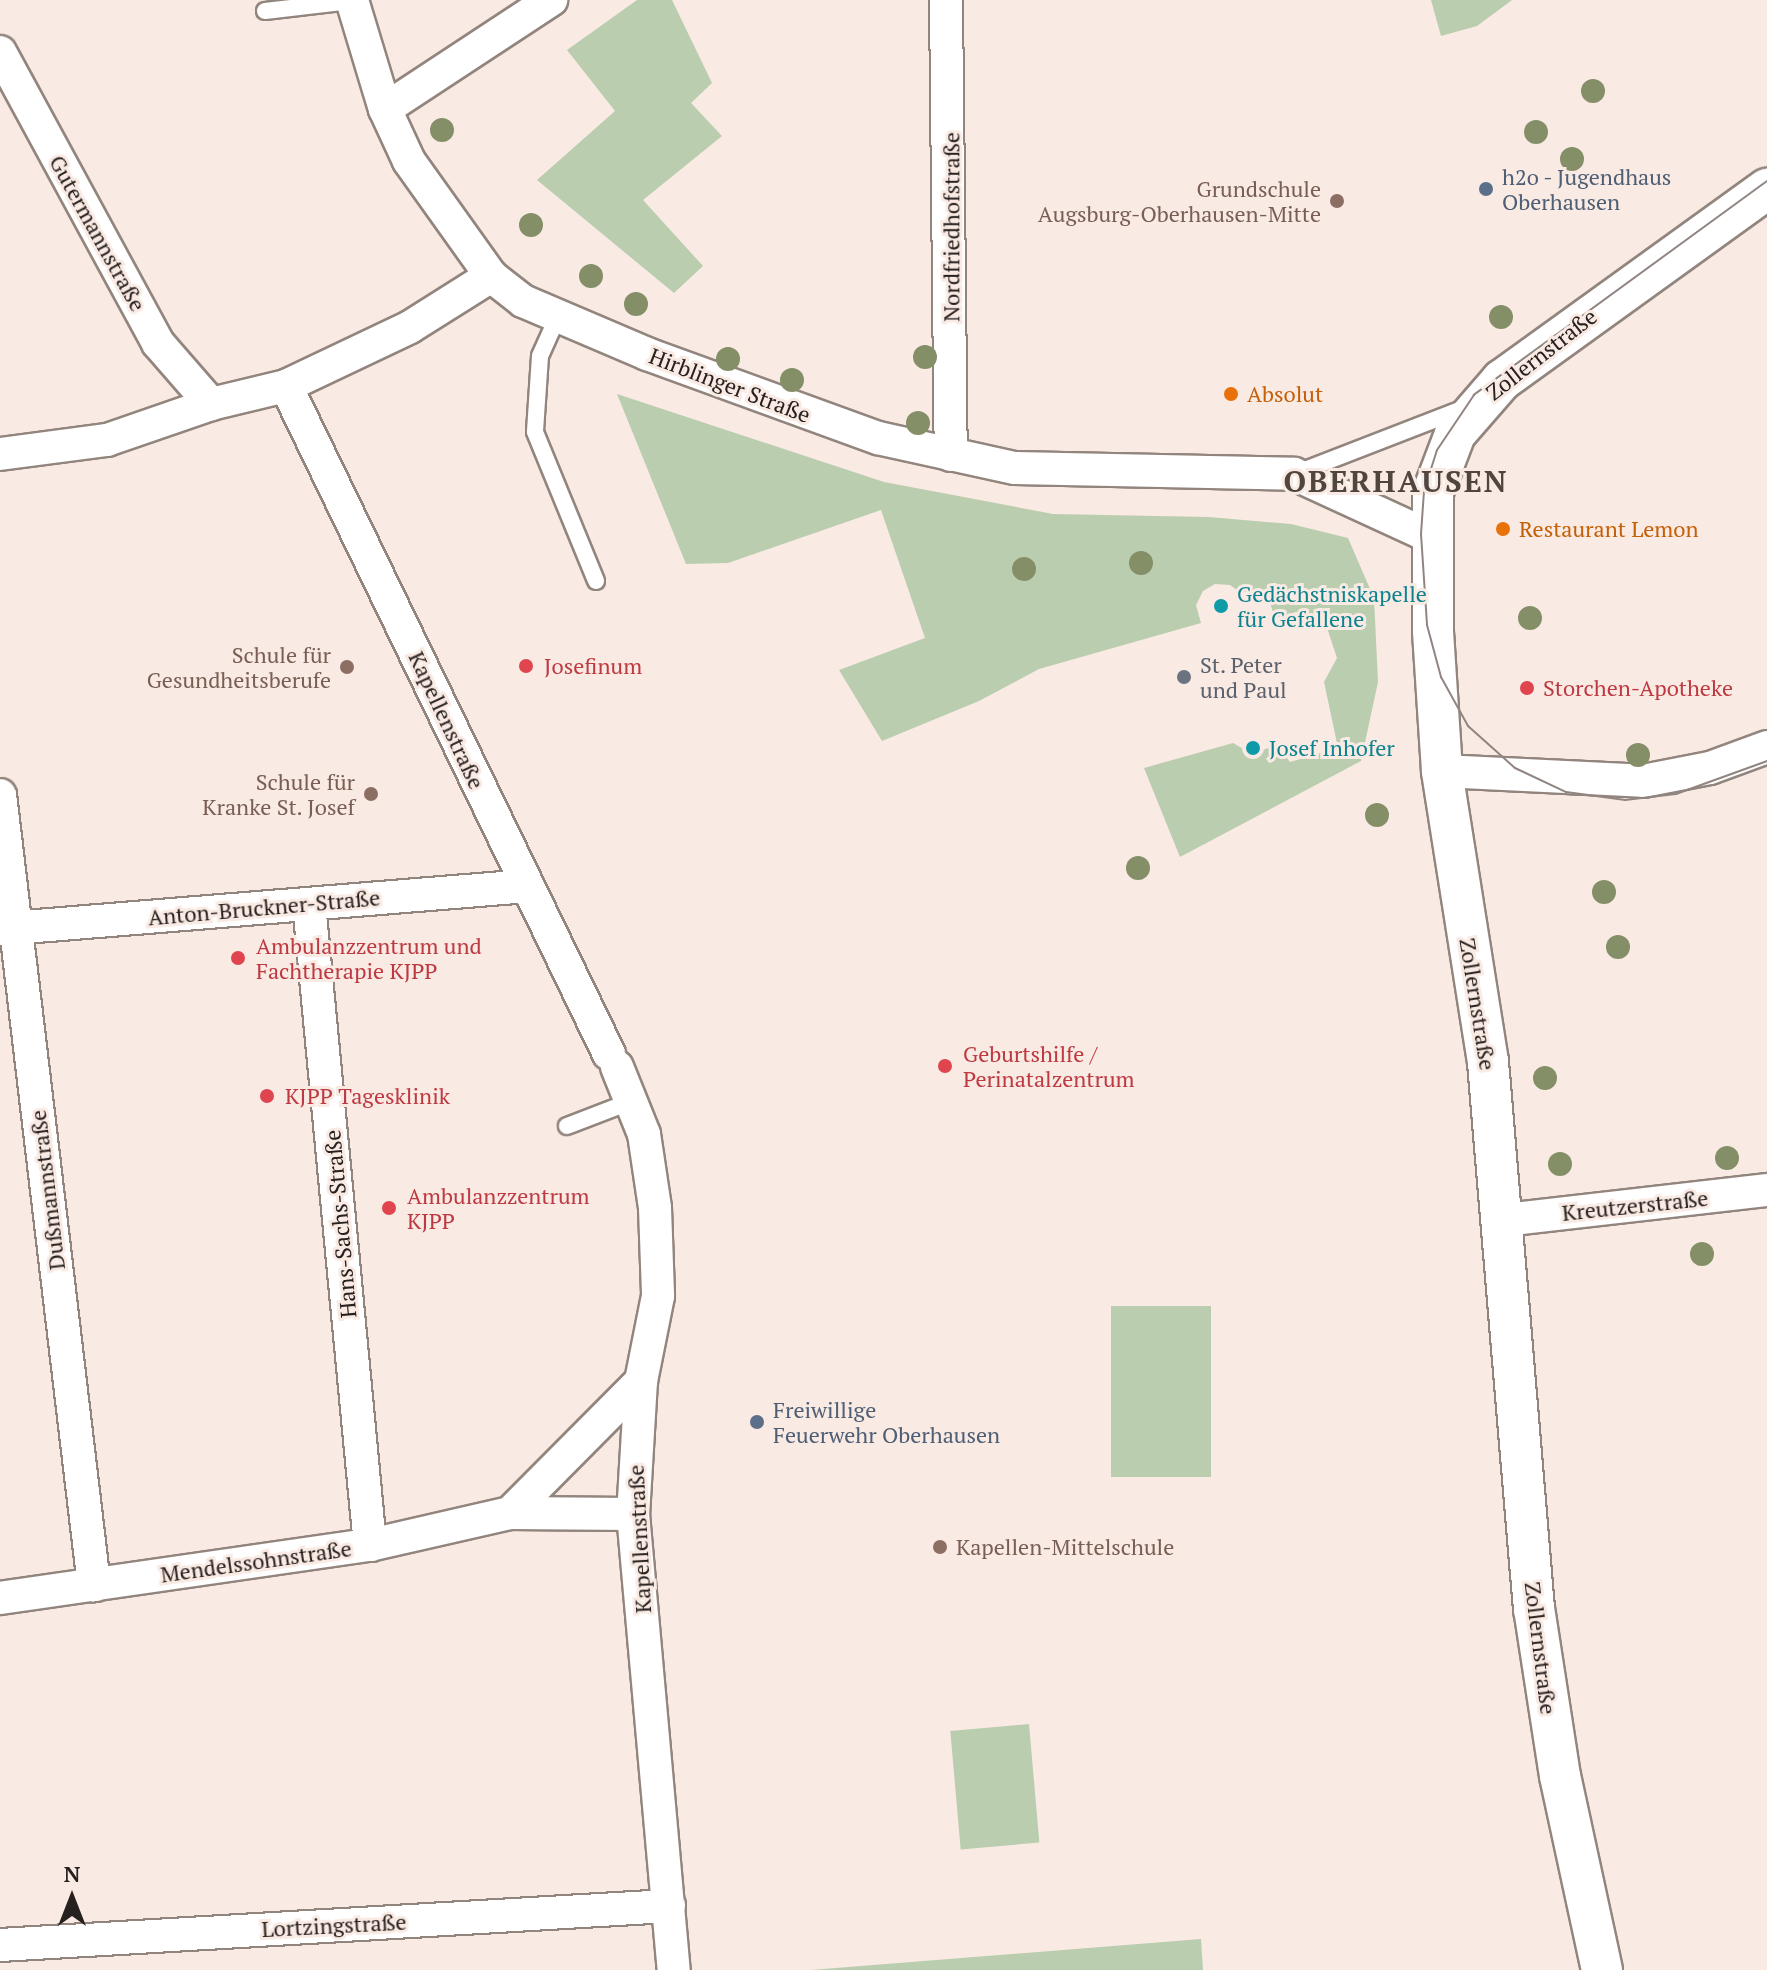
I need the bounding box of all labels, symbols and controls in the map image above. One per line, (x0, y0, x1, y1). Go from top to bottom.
street label: Nordfriedhofstraße (938, 132, 964, 322)
street label: Gutermannstraße (44, 150, 152, 316)
place label: h2o - Jugendhaus Oberhausen (1502, 163, 1673, 214)
place label: Grundschule Augsburg-Oberhausen-Mitte (1038, 175, 1321, 226)
marker: h2o - Jugendhaus Oberhausen (1477, 180, 1495, 198)
marker: Grundschule Augsburg-Oberhausen-Mitte (1328, 192, 1346, 210)
street label: Zollernstraße (1480, 303, 1602, 405)
street label: Hirblinger Straße (646, 342, 814, 428)
place label: Absolut (1247, 381, 1323, 407)
marker: Absolut (1222, 385, 1240, 403)
district label: OBERHAUSEN (1283, 463, 1509, 499)
place label: Restaurant Lemon (1519, 516, 1699, 542)
marker: Restaurant Lemon (1494, 520, 1512, 538)
place label: Gedächstniskapelle für Gefallene (1237, 580, 1427, 632)
marker: Gedächstniskapelle für Gefallene (1212, 597, 1230, 615)
place label: Schule für Gesundheitsberufe (147, 641, 331, 692)
street label: Kapellenstraße (404, 647, 490, 793)
place label: St. Peter und Paul (1200, 651, 1287, 702)
place label: Josefinum (544, 653, 642, 679)
marker: Josefinum (515, 655, 537, 677)
marker: Schule für Gesundheitsberufe (338, 658, 356, 676)
marker: St. Peter und Paul (1175, 668, 1193, 686)
place label: Storchen-Apotheke (1543, 675, 1733, 701)
marker: Storchen-Apotheke (1518, 679, 1536, 697)
place label: Josef Inhofer (1269, 735, 1395, 761)
marker: Josef Inhofer (1244, 739, 1262, 757)
place label: Schule für Kranke St. Josef (201, 768, 355, 820)
marker: Schule für Kranke St. Josef (362, 785, 380, 803)
street label: Anton-Bruckner-Straße (147, 884, 381, 930)
place label: Ambulanzzentrum und Fachtherapie KJPP (256, 932, 482, 984)
street label: Zollernstraße (1455, 936, 1501, 1072)
marker: Ambulanzzentrum und Fachtherapie KJPP (227, 947, 249, 969)
place label: Geburtshilfe / Perinatalzentrum (963, 1040, 1134, 1092)
marker: Geburtshilfe / Perinatalzentrum (934, 1055, 956, 1077)
place label: KJPP Tagesklinik (285, 1083, 450, 1109)
marker: KJPP Tagesklinik (256, 1085, 278, 1107)
street label: Dußmannstraße (24, 1109, 70, 1271)
street label: Hans-Sachs-Straße (319, 1129, 361, 1319)
place label: Ambulanzzentrum KJPP (407, 1182, 589, 1234)
street label: Kreutzerstraße (1561, 1184, 1709, 1226)
marker: Ambulanzzentrum KJPP (378, 1197, 400, 1219)
place label: Freiwillige Feuerwehr Oberhausen (773, 1396, 1000, 1448)
marker: Freiwillige Feuerwehr Oberhausen (748, 1413, 766, 1431)
street label: Kapellenstraße (622, 1464, 656, 1614)
place label: Kapellen-Mittelschule (956, 1534, 1174, 1560)
street label: Mendelssohnstraße (159, 1535, 353, 1587)
marker: Kapellen-Mittelschule (931, 1538, 949, 1556)
street label: Zollernstraße (1520, 1580, 1562, 1716)
north arrow (32, 1858, 112, 1938)
text: N (64, 1859, 80, 1888)
street label: Lortzingstraße (261, 1908, 407, 1942)

